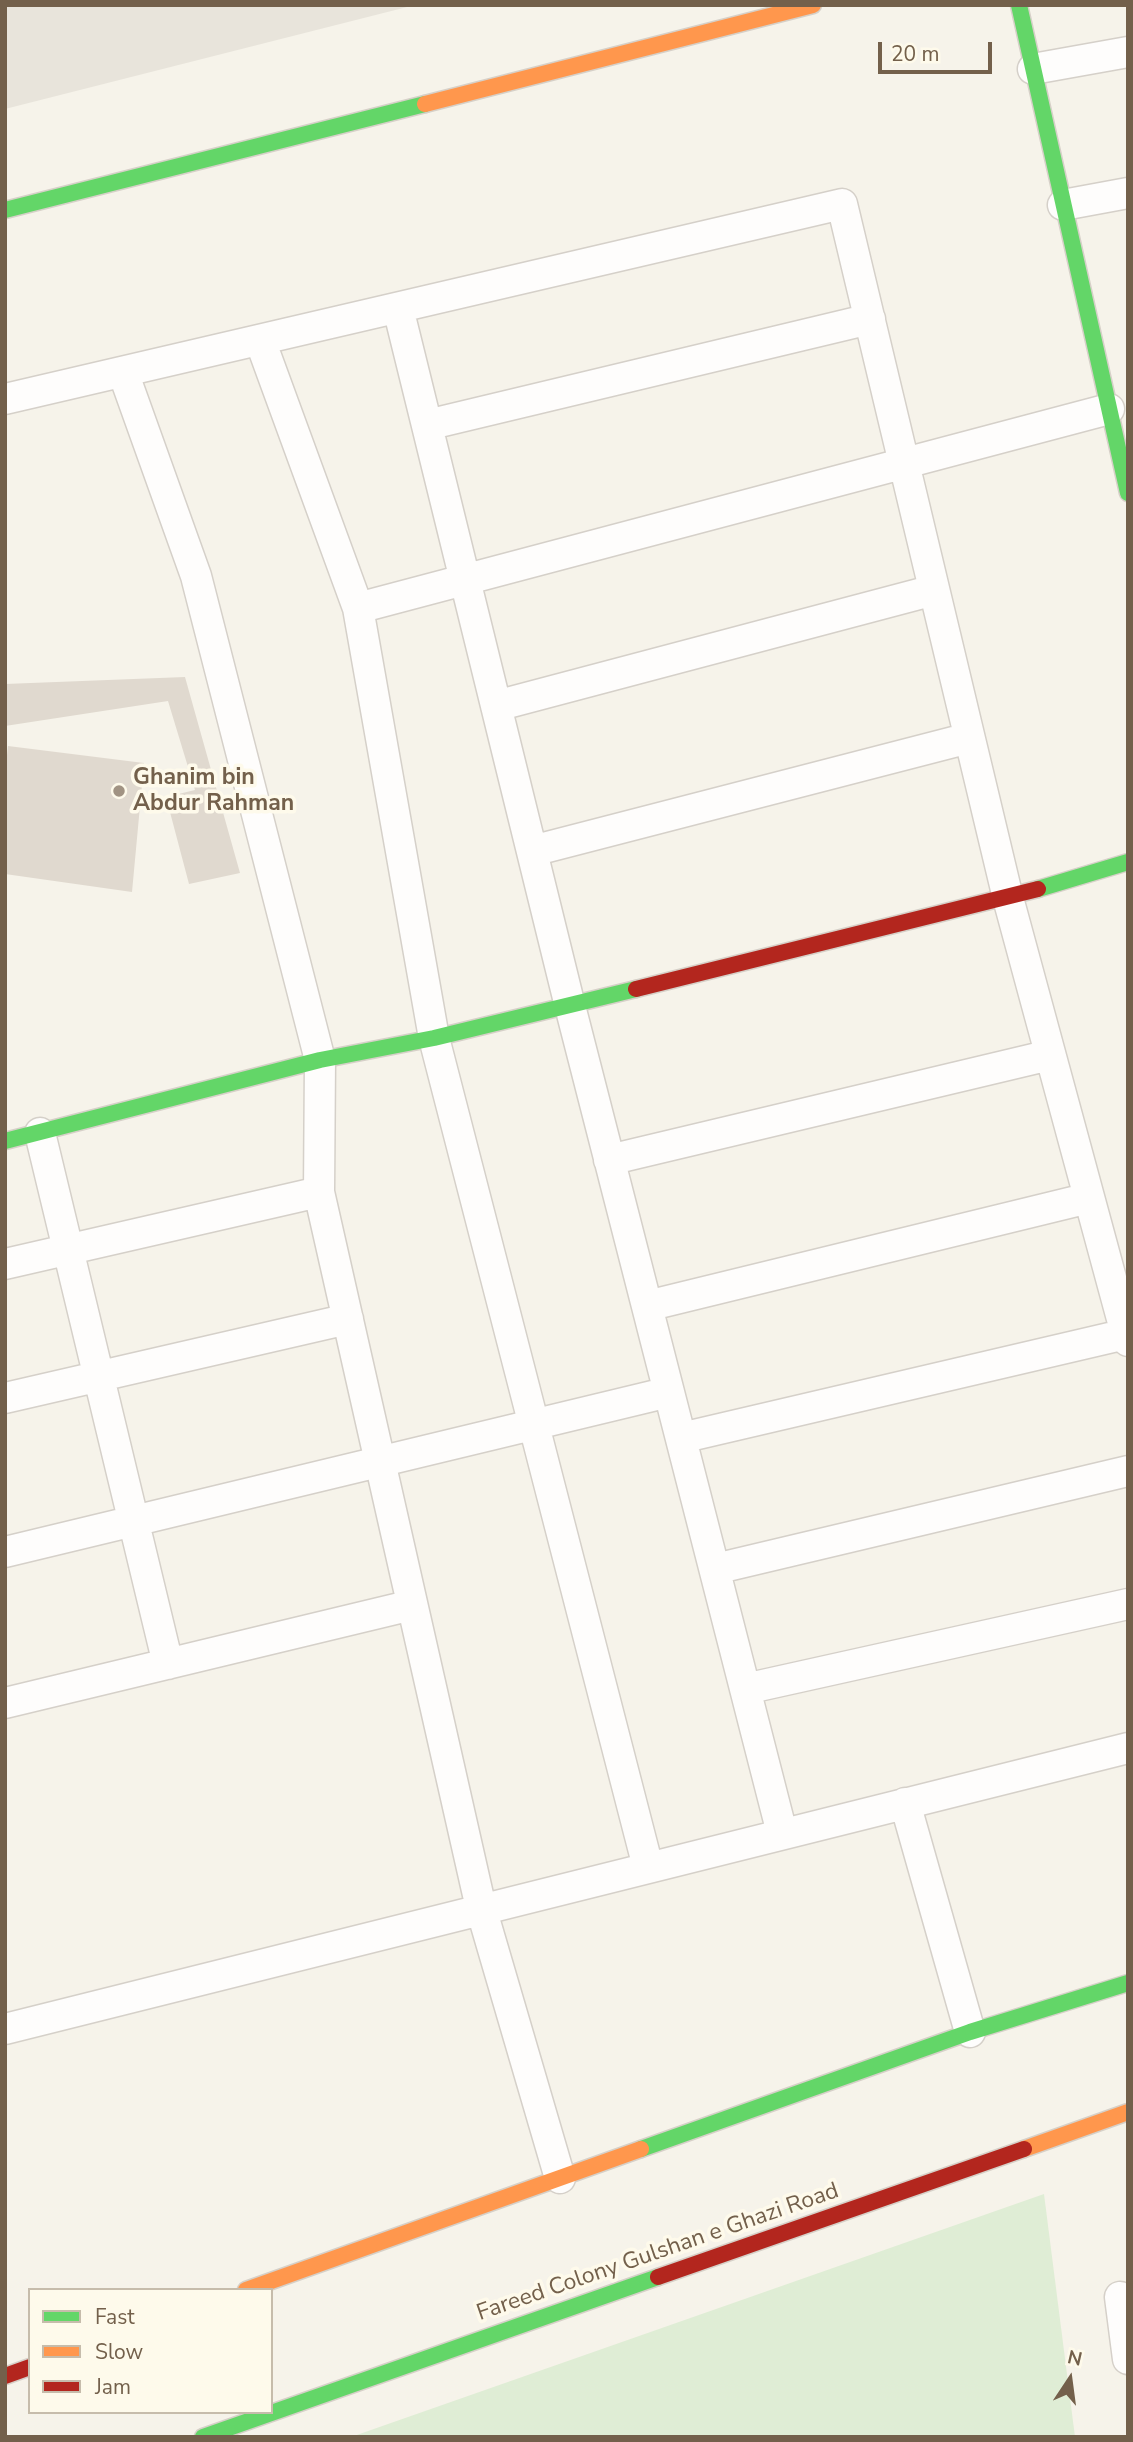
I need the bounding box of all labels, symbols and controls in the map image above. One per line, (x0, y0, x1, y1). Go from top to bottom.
scale bar (881, 28, 995, 72)
text: 20 m (891, 40, 940, 68)
place label: Ghanim bin Abdur Rahman (133, 764, 294, 818)
marker: Ghanim bin Abdur Rahman (111, 783, 127, 799)
street label: Fareed Colony Gulshan e Ghazi Road (473, 2178, 843, 2328)
legend (28, 2288, 273, 2414)
text: Fast (95, 2303, 135, 2331)
text: Slow (95, 2338, 143, 2366)
north arrow (1035, 2344, 1105, 2414)
text: N (1065, 2344, 1085, 2373)
text: Jam (95, 2373, 131, 2401)

